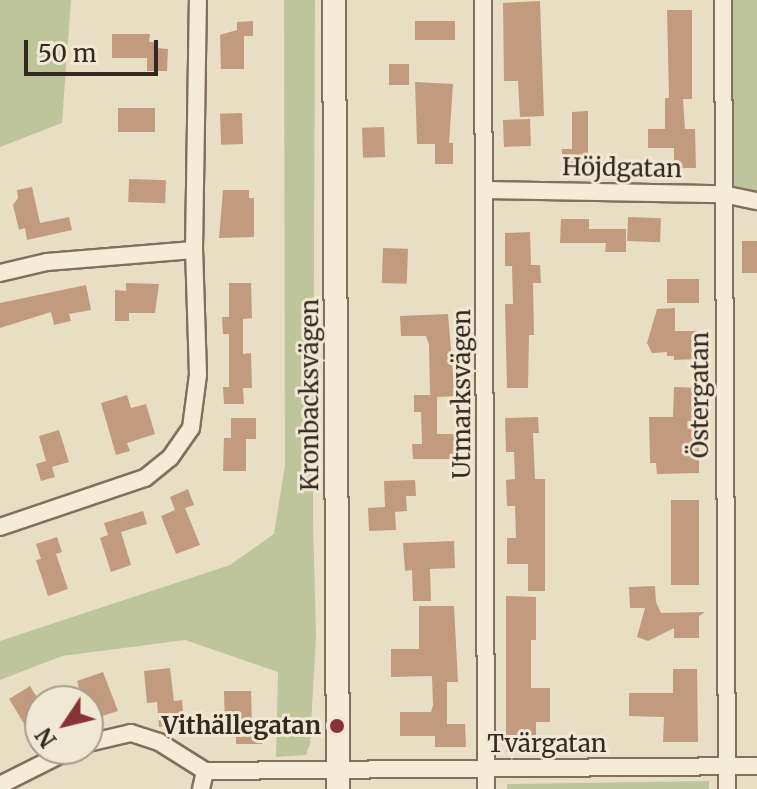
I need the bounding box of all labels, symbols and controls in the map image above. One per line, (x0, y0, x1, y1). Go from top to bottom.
scale bar (28, 24, 162, 74)
text: 50 m (38, 38, 97, 69)
street label: Höjdgatan (562, 153, 682, 183)
street label: Kronbacksvägen (296, 299, 324, 491)
street label: Utmarksvägen (448, 309, 476, 479)
street label: Östergatan (686, 332, 714, 458)
north arrow (24, 685, 104, 765)
place label: Vithällegatan (162, 712, 321, 740)
marker: Vithällegatan (328, 717, 346, 735)
text: N (30, 722, 62, 753)
street label: Tvärgatan (487, 730, 607, 758)

